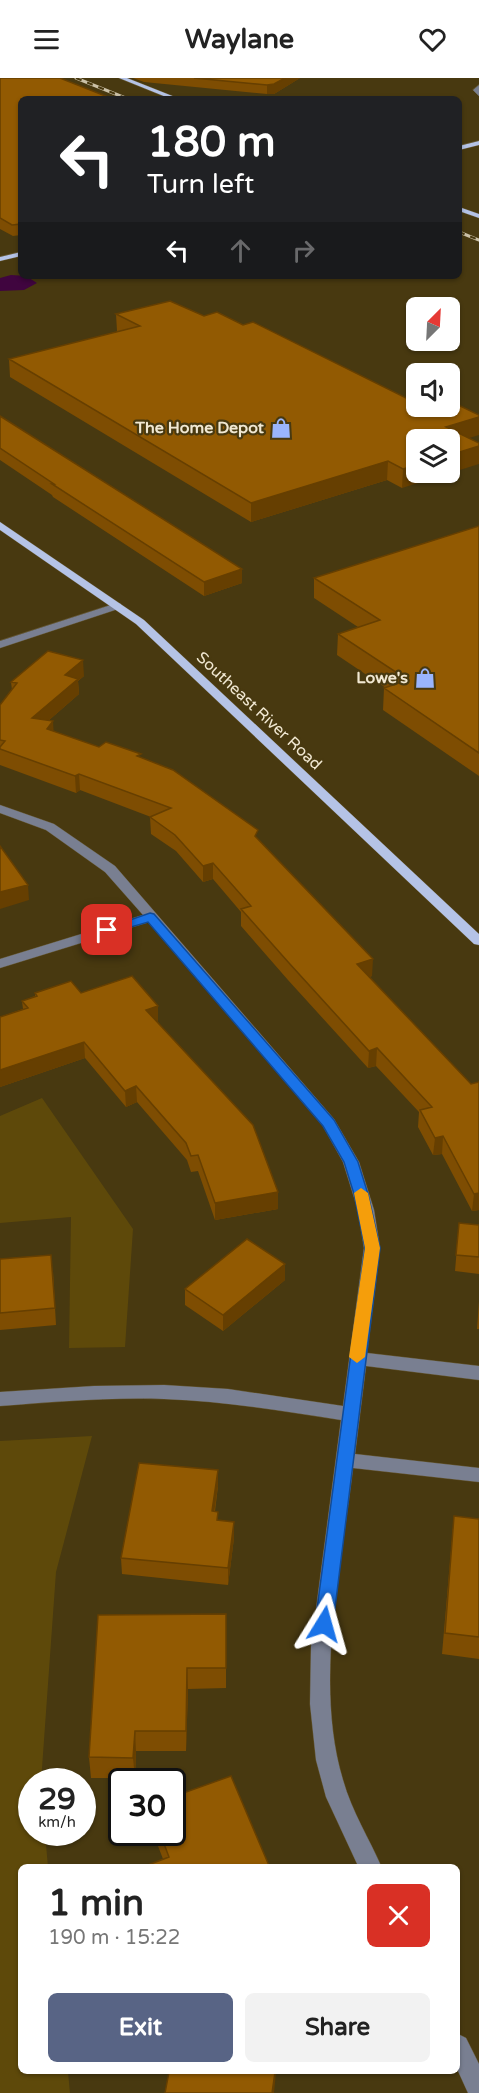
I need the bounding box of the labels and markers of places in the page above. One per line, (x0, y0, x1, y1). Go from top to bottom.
shop icon: The Home Depot (269, 416, 293, 440)
place label: The Home Depot (134, 418, 265, 438)
shop icon: Lowe's (413, 666, 437, 690)
place label: Lowe's (356, 668, 408, 688)
pin (81, 904, 132, 955)

